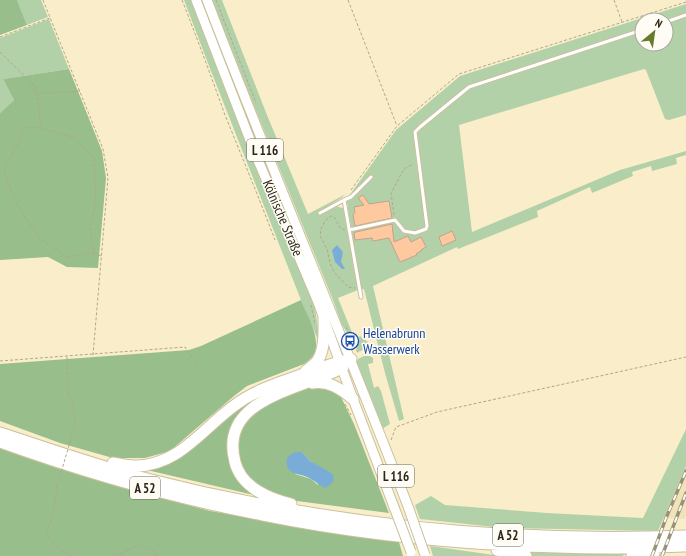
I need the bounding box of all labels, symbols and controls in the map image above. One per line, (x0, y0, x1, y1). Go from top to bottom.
north arrow (634, 12, 674, 52)
text: N (653, 16, 665, 31)
road number: L 116 (247, 139, 283, 161)
street label: Kölnische Straße (259, 177, 307, 259)
place label: Helenabrunn Wasserwerk (363, 324, 425, 358)
bus stop icon: Helenabrunn Wasserwerk (340, 331, 360, 351)
road number: L 116 (378, 465, 414, 487)
road number: A 52 (130, 477, 160, 499)
road number: A 52 (493, 524, 523, 546)

